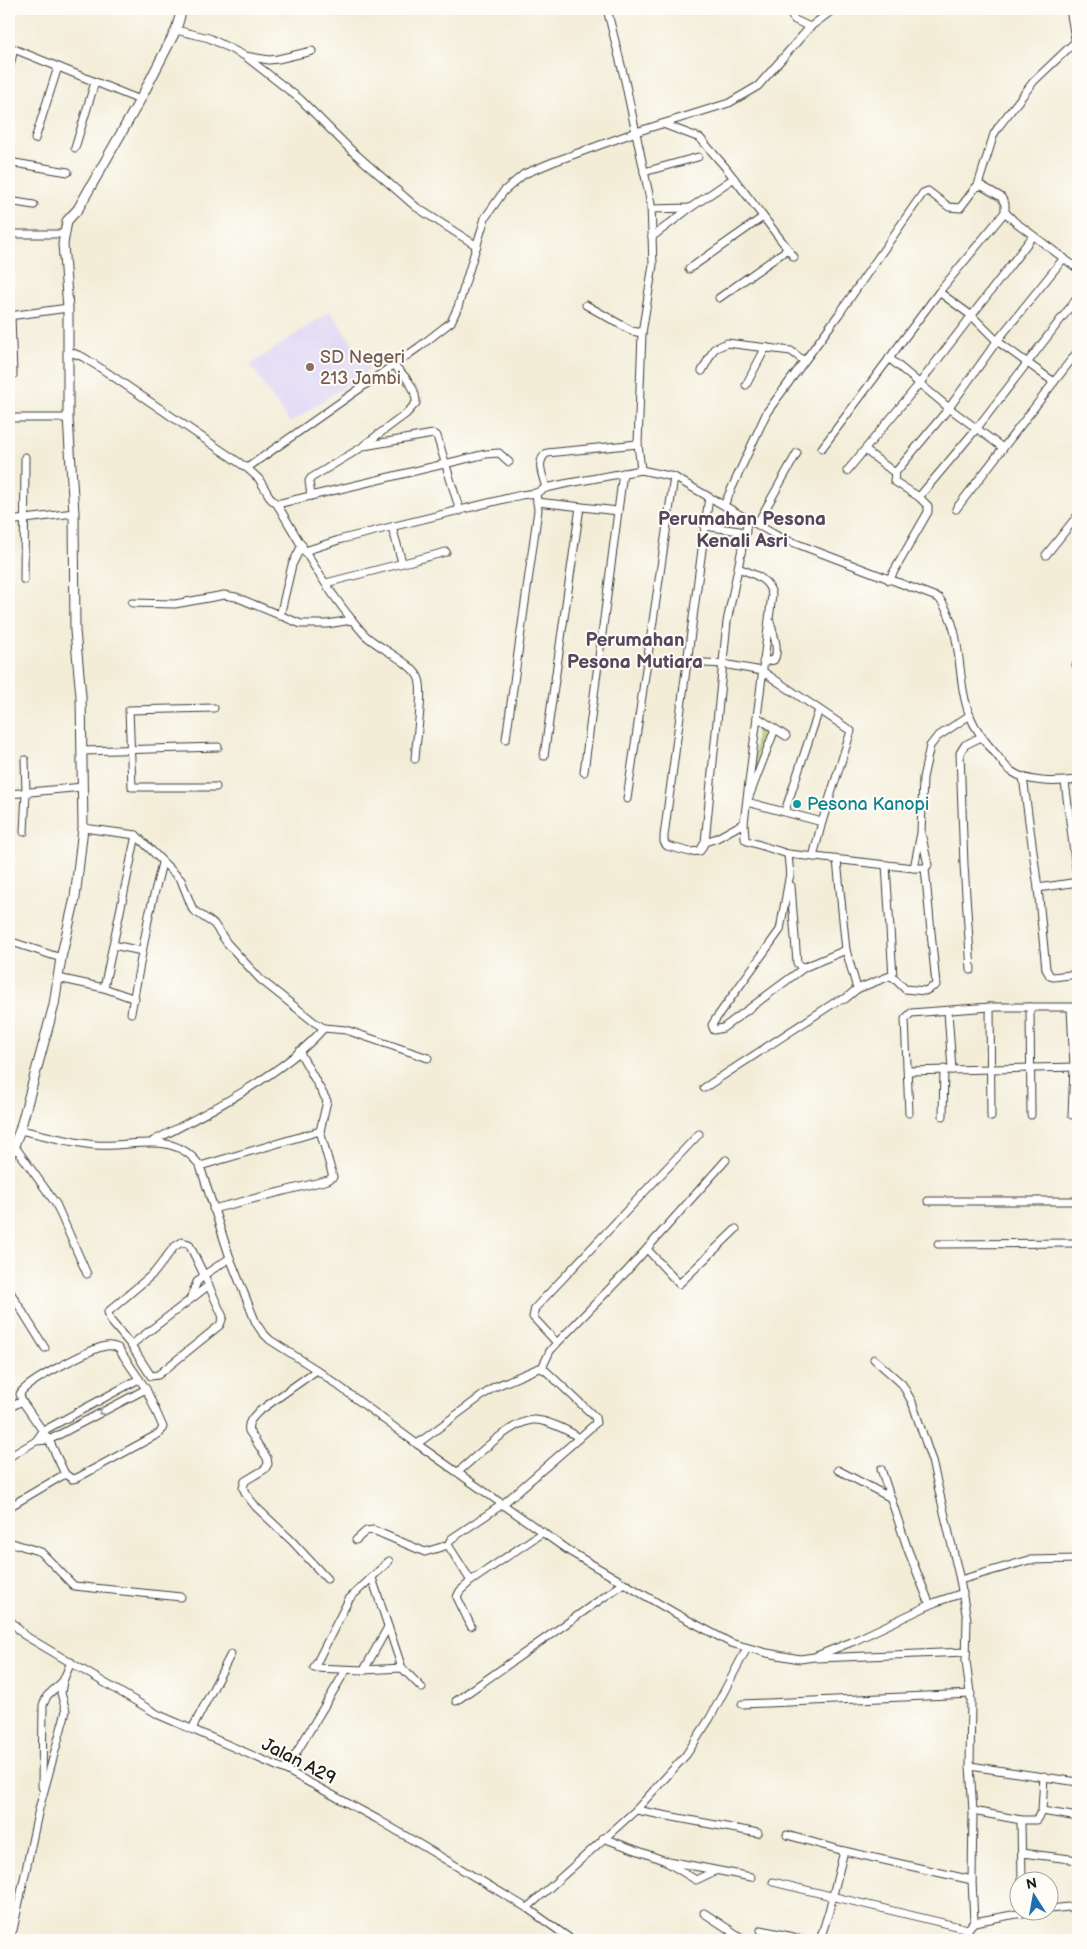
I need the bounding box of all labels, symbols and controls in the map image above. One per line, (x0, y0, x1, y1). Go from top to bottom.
place label: SD Negeri 213 Jambi (320, 347, 405, 389)
marker: SD Negeri 213 Jambi (304, 361, 316, 373)
district label: Perumahan Pesona Kenali Asri (658, 508, 826, 553)
district label: Perumahan Pesona Mutiara (567, 629, 703, 674)
place label: Pesona Kanopi (807, 794, 929, 815)
marker: Pesona Kanopi (791, 798, 803, 810)
one-way arrow (99, 1405, 108, 1415)
street label: Jalan A29 (258, 1734, 339, 1789)
north arrow (1010, 1872, 1060, 1922)
text: N (1025, 1874, 1038, 1893)

